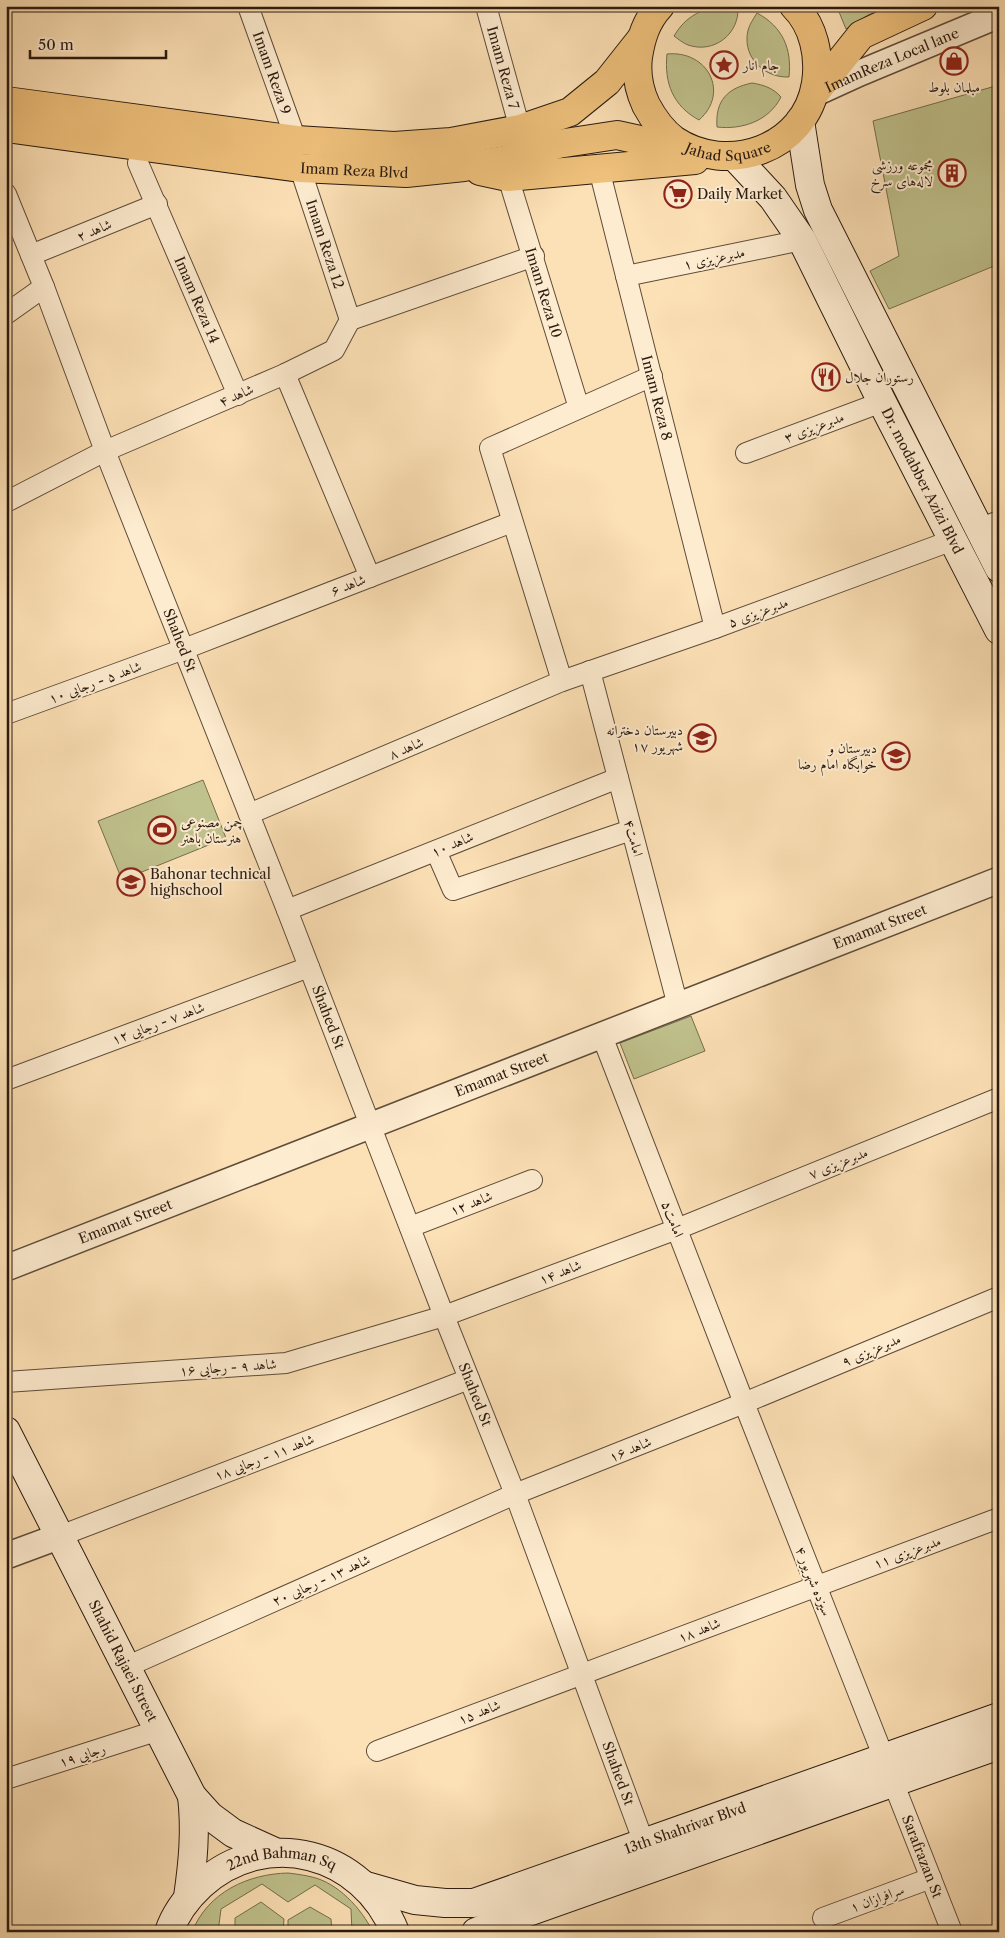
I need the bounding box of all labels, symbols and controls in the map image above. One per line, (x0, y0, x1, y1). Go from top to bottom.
street label: Imam Reza 7 (483, 24, 523, 111)
street label: ImamReza Local lane (822, 24, 962, 97)
scale bar (30, 28, 166, 60)
street label: Imam Reza 9 (249, 29, 295, 117)
text: 50 m (38, 35, 74, 54)
shop icon: مبلمان بلوط (939, 46, 969, 76)
place icon: جام انار (709, 50, 739, 80)
place label: جام انار (741, 56, 779, 78)
place label: مبلمان بلوط (928, 78, 980, 96)
street label: Jahad Square (680, 138, 774, 165)
place label: مجموعه‌ ورزشی لاله‌های سرخ (871, 156, 933, 194)
building icon: مجموعه‌ ورزشی لاله‌های سرخ (937, 158, 967, 188)
street label: Imam Reza Blvd (300, 159, 409, 182)
supermarket icon: Daily Market (663, 179, 693, 209)
place label: Daily Market (697, 185, 783, 203)
street label: Imam Reza 12 (302, 197, 348, 291)
street label: شاهد ۲ (74, 215, 114, 245)
street label: مدبرعزیزی ۱ (682, 243, 747, 274)
street label: Imam Reza 10 (521, 245, 566, 340)
street label: Imam Reza 14 (170, 254, 224, 346)
street label: Imam Reza 8 (637, 353, 676, 442)
restaurant icon: رستوران جلال (811, 362, 841, 392)
place label: رستوران جلال (845, 368, 914, 386)
street label: شاهد ۴ (216, 380, 256, 410)
street label: Dr. modabber Azizi Blvd (877, 404, 968, 557)
street label: مدبرعزیزی ۳ (782, 407, 847, 448)
street label: شاهد ۶ (328, 570, 368, 600)
street label: مدبرعزیزی ۵ (726, 593, 791, 632)
street label: Shahed St (159, 606, 201, 675)
street label: شاهد ۵ - رجایی ۱۰ (46, 657, 144, 708)
place label: دبیرستان دخترانه ۱۷ شهریور (607, 721, 683, 756)
school or university icon: دبیرستان دخترانه ۱۷ شهریور (687, 723, 717, 753)
street label: شاهد ۸ (386, 733, 426, 763)
place label: دبیرستان و خوابگاه امام رضا (798, 739, 877, 777)
school or university icon: دبیرستان و خوابگاه امام رضا (881, 741, 911, 771)
place label: چمن مصنوعی هنرستان باهنر (179, 813, 242, 847)
sports icon: چمن مصنوعی هنرستان باهنر (147, 815, 177, 845)
street label: امامت۴ (620, 817, 648, 859)
street label: شاهد ۱۰ (428, 827, 476, 861)
place label: Bahonar technical highschool (150, 865, 271, 899)
school or university icon: Bahonar technical highschool (116, 867, 146, 897)
street label: Emamat Street (830, 900, 929, 953)
street label: Shahed St (308, 983, 349, 1051)
street label: شاهد ۷ - رجایی ۱۲ (109, 998, 207, 1049)
street label: Emamat Street (452, 1048, 551, 1101)
street label: مدبرعزیزی ۷ (806, 1143, 871, 1184)
street label: شاهد ۱۲ (447, 1187, 495, 1219)
street label: Emamat Street (76, 1195, 175, 1248)
street label: امامت۵ (658, 1198, 688, 1240)
street label: شاهد ۱۴ (536, 1256, 584, 1288)
street label: مدبرعزیزی ۹ (839, 1330, 904, 1371)
street label: شاهد ۹ - رجایی ۱۶ (179, 1355, 277, 1380)
street label: Shahed St (455, 1360, 496, 1429)
street label: شاهد ۱۱ - رجایی ۱۸ (211, 1430, 317, 1485)
street label: شاهد ۱۶ (606, 1432, 654, 1466)
street label: مدبرعزیزی ۱۱ (871, 1531, 944, 1573)
street label: سیزده شهریور ۴ (791, 1543, 836, 1619)
street label: شاهد ۱۳ - رجایی ۲۰ (269, 1550, 373, 1611)
street label: Shahid Rajaei Street (85, 1597, 162, 1725)
street label: شاهد ۱۸ (675, 1614, 723, 1646)
street label: شاهد ۱۵ (455, 1696, 503, 1728)
street label: رجایی ۱۹ (57, 1739, 108, 1772)
street label: Shahed St (598, 1739, 638, 1808)
street label: 13th Shahrivar Blvd (622, 1798, 749, 1858)
street label: Sarafrazan St (898, 1812, 947, 1901)
text: 22nd Bahman Sq (223, 1844, 340, 1875)
street label: 22nd Bahman Sq (227, 1862, 339, 1878)
street label: سرافرازان ۱ (848, 1880, 907, 1917)

